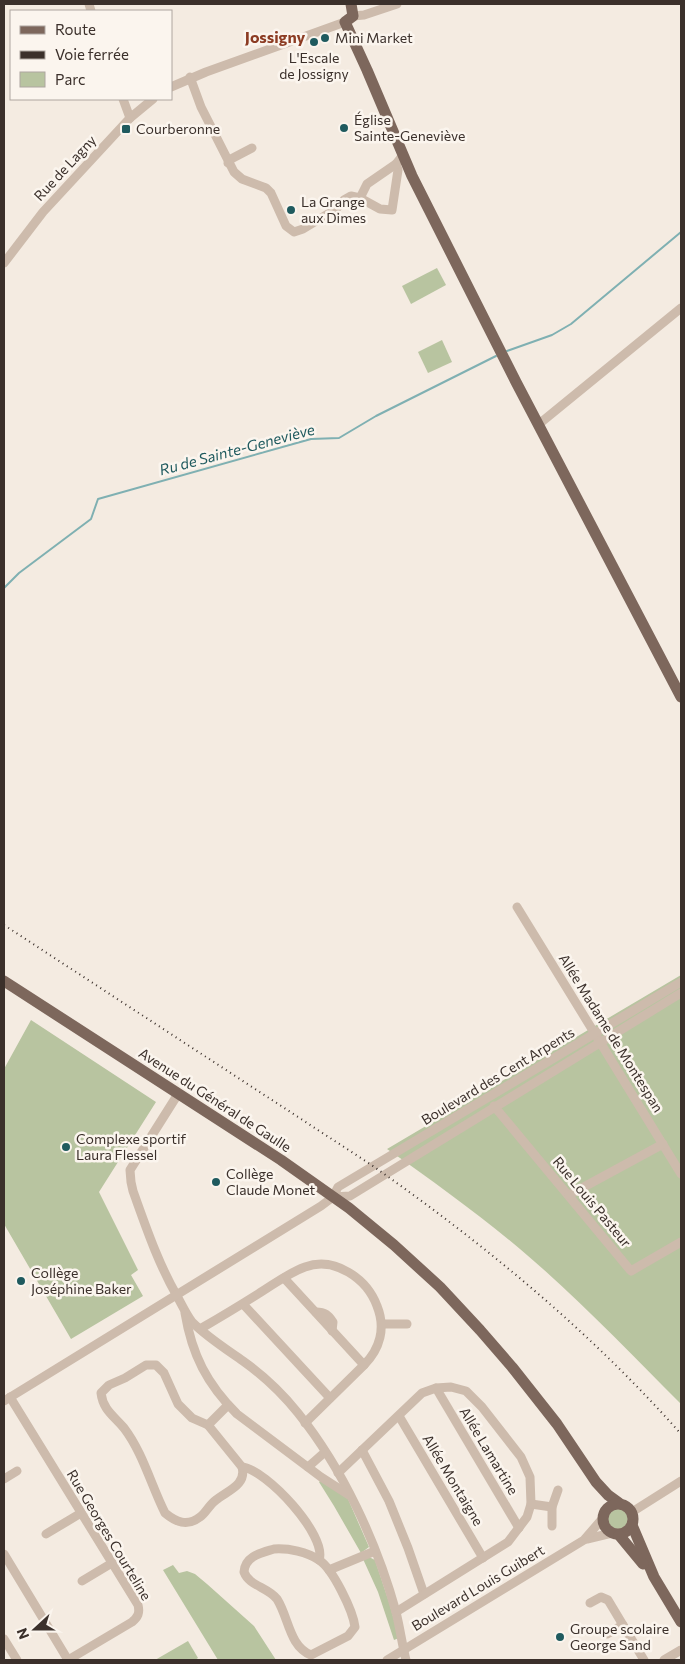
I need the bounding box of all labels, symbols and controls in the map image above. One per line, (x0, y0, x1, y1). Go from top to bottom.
legend (10, 10, 172, 100)
text: Route (55, 20, 96, 38)
district label: Jossigny (245, 27, 305, 46)
place label: Mini Market (335, 29, 413, 46)
marker: Mini Market (319, 32, 331, 44)
marker: L'Escale de Jossigny (308, 36, 320, 48)
text: Voie ferrée (55, 45, 129, 63)
place label: L'Escale de Jossigny (279, 49, 349, 82)
text: Parc (55, 70, 85, 88)
place label: Église Sainte-Geneviève (354, 111, 465, 144)
place label: Courberonne (136, 120, 220, 137)
marker: Église Sainte-Geneviève (338, 122, 350, 134)
marker: Courberonne (120, 123, 132, 135)
street label: Rue de Lagny (30, 131, 99, 204)
place label: La Grange aux Dimes (301, 193, 366, 226)
marker: La Grange aux Dimes (285, 204, 297, 216)
water label: Ru de Sainte-Geneviève (157, 420, 316, 478)
street label: Allée Madame de Montespan (556, 950, 667, 1115)
street label: Boulevard des Cent Arpents (418, 1023, 577, 1128)
street label: Avenue du Général de Gaulle (136, 1044, 295, 1155)
place label: Complexe sportif Laura Flessel (76, 1130, 187, 1163)
marker: Complexe sportif Laura Flessel (60, 1141, 72, 1153)
street label: Rue Louis Pasteur (550, 1153, 635, 1251)
place label: Collège Claude Monet (226, 1165, 315, 1198)
marker: Collège Claude Monet (210, 1176, 222, 1188)
place label: Collège Joséphine Baker (31, 1264, 132, 1297)
marker: Collège Joséphine Baker (15, 1275, 27, 1287)
street label: Allée Lamartine (457, 1404, 522, 1498)
street label: Allée Montaigne (419, 1431, 487, 1529)
street label: Rue Georges Courteline (64, 1466, 155, 1603)
street label: Boulevard Louis Guibert (408, 1541, 547, 1634)
north arrow (10, 1604, 60, 1654)
place label: Groupe scolaire George Sand (570, 1620, 669, 1653)
text: N (13, 1626, 32, 1642)
marker: Groupe scolaire George Sand (554, 1631, 566, 1643)

